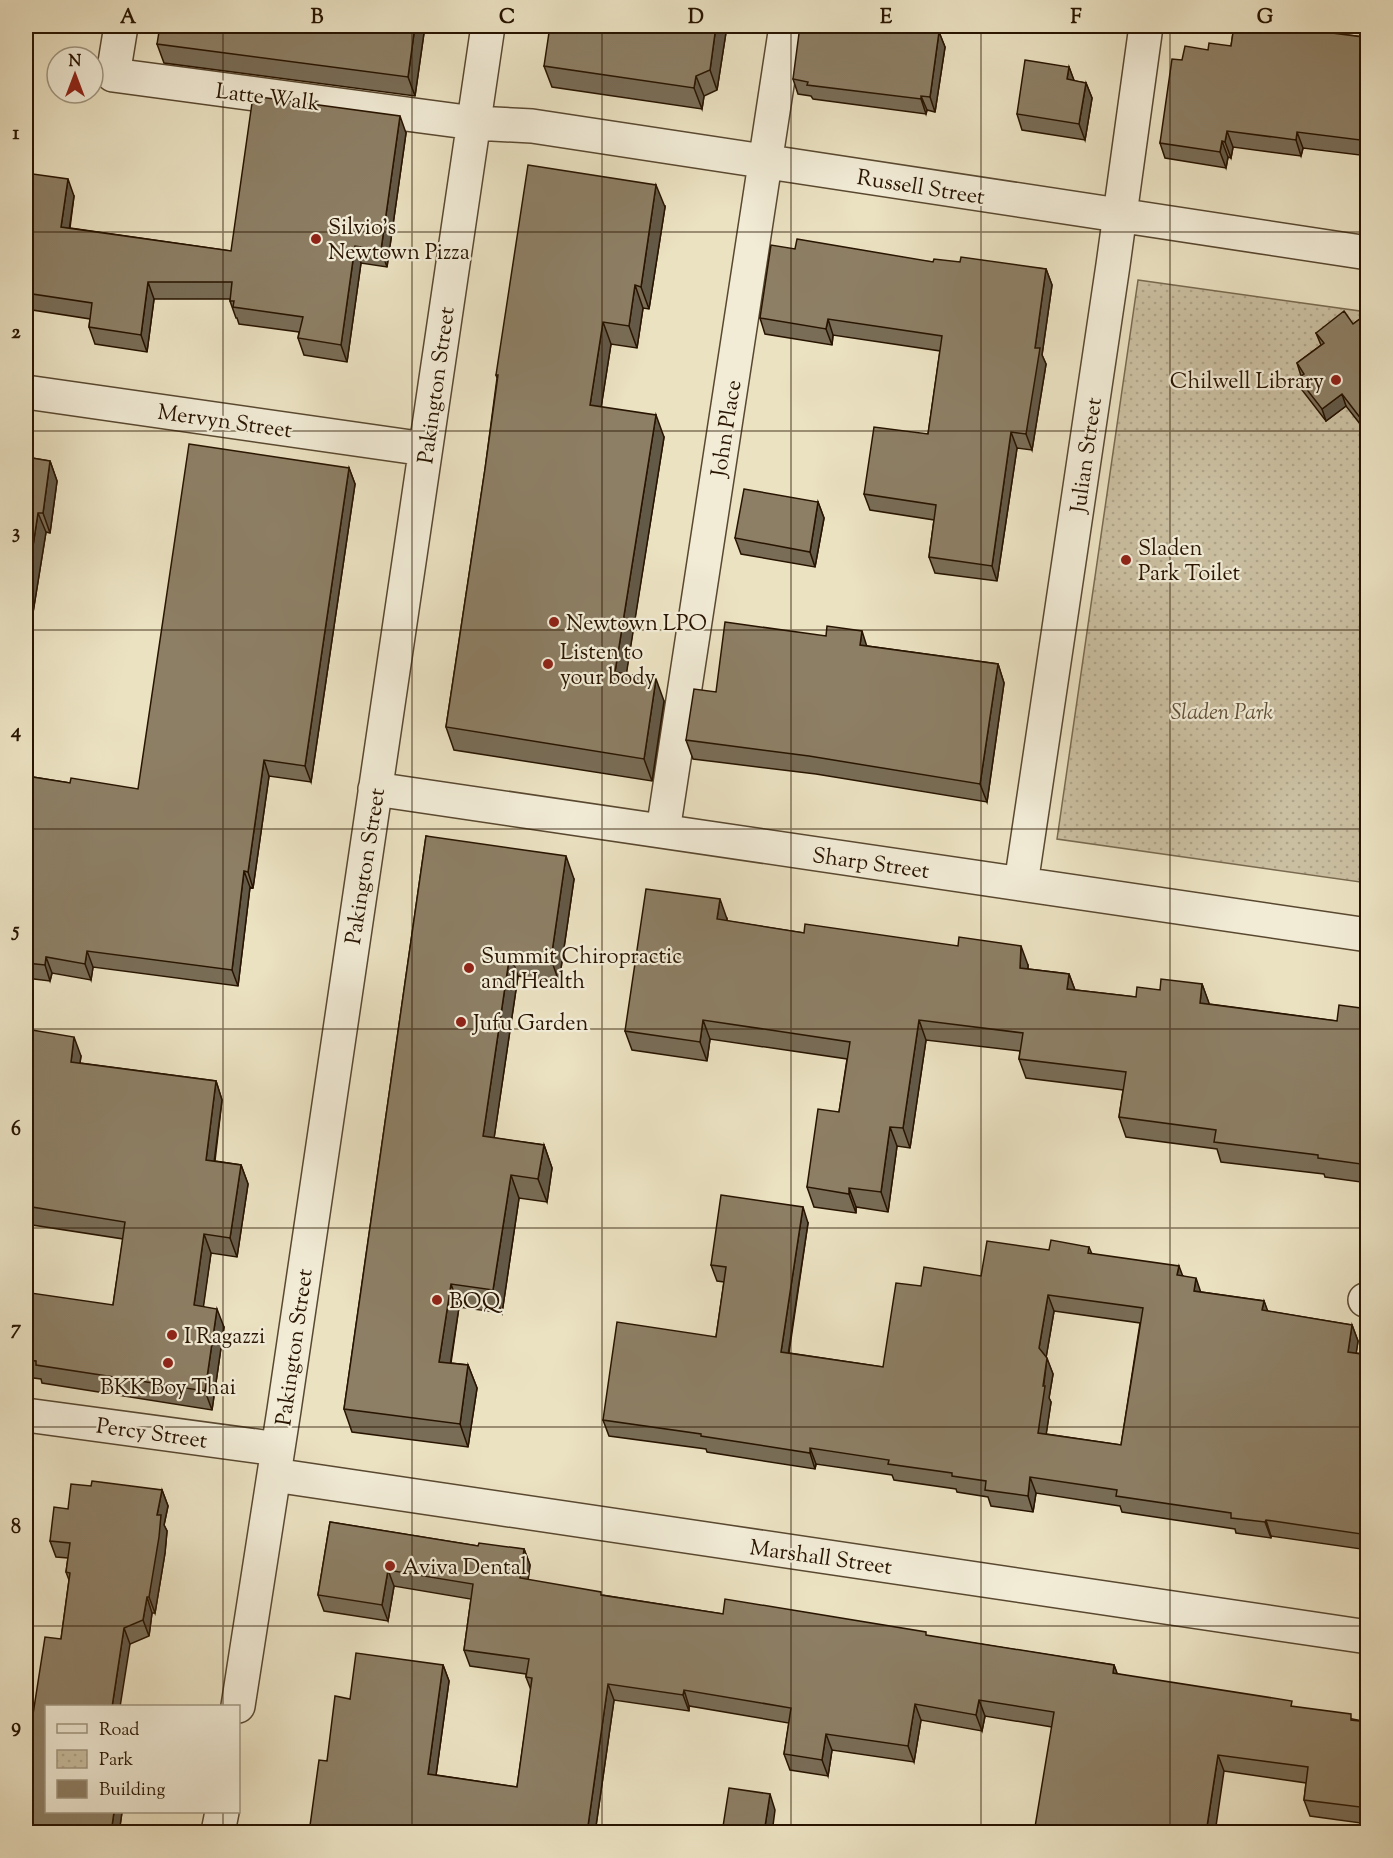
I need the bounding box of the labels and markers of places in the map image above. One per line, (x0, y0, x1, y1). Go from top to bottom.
place label: Silvio's Newtown Pizza (328, 213, 470, 270)
marker: Silvio's Newtown Pizza (309, 232, 323, 246)
place label: Chilwell Library (1170, 367, 1324, 399)
marker: Chilwell Library (1329, 373, 1343, 387)
place label: Sladen Park Toilet (1138, 534, 1241, 591)
marker: Sladen Park Toilet (1119, 553, 1133, 567)
place label: Newtown LPO (566, 609, 707, 641)
marker: Newtown LPO (547, 615, 561, 629)
place label: Listen to your body (560, 638, 655, 695)
marker: Listen to your body (541, 657, 555, 671)
place label: Summit Chiropractic and Health (481, 942, 682, 999)
marker: Summit Chiropractic and Health (462, 961, 476, 975)
place label: Jufu Garden (472, 1009, 589, 1041)
marker: Jufu Garden (454, 1015, 468, 1029)
place label: BOQ (449, 1287, 503, 1319)
marker: BOQ (430, 1293, 444, 1307)
place label: I Ragazzi (184, 1322, 265, 1354)
marker: I Ragazzi (165, 1328, 179, 1342)
marker: BKK Boy Thai (161, 1356, 175, 1370)
place label: BKK Boy Thai (100, 1373, 236, 1405)
place label: Aviva Dental (402, 1553, 527, 1585)
marker: Aviva Dental (383, 1559, 397, 1573)

